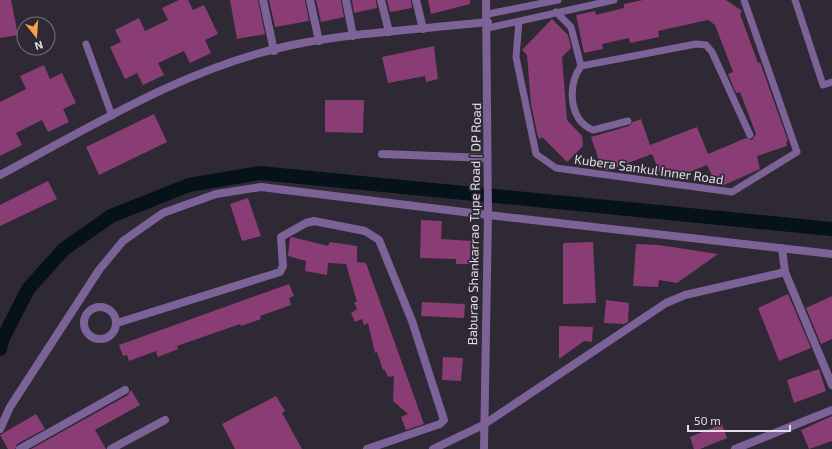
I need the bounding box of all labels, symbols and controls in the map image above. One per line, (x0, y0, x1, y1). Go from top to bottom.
north arrow (16, 16, 56, 56)
text: N (33, 39, 45, 53)
street label: Baburao Shankarrao Tupe Road | DP Road (464, 103, 484, 345)
street label: Kubera Sankul Inner Road (573, 151, 725, 187)
scale bar (688, 407, 790, 433)
text: 50 m (694, 413, 721, 427)

